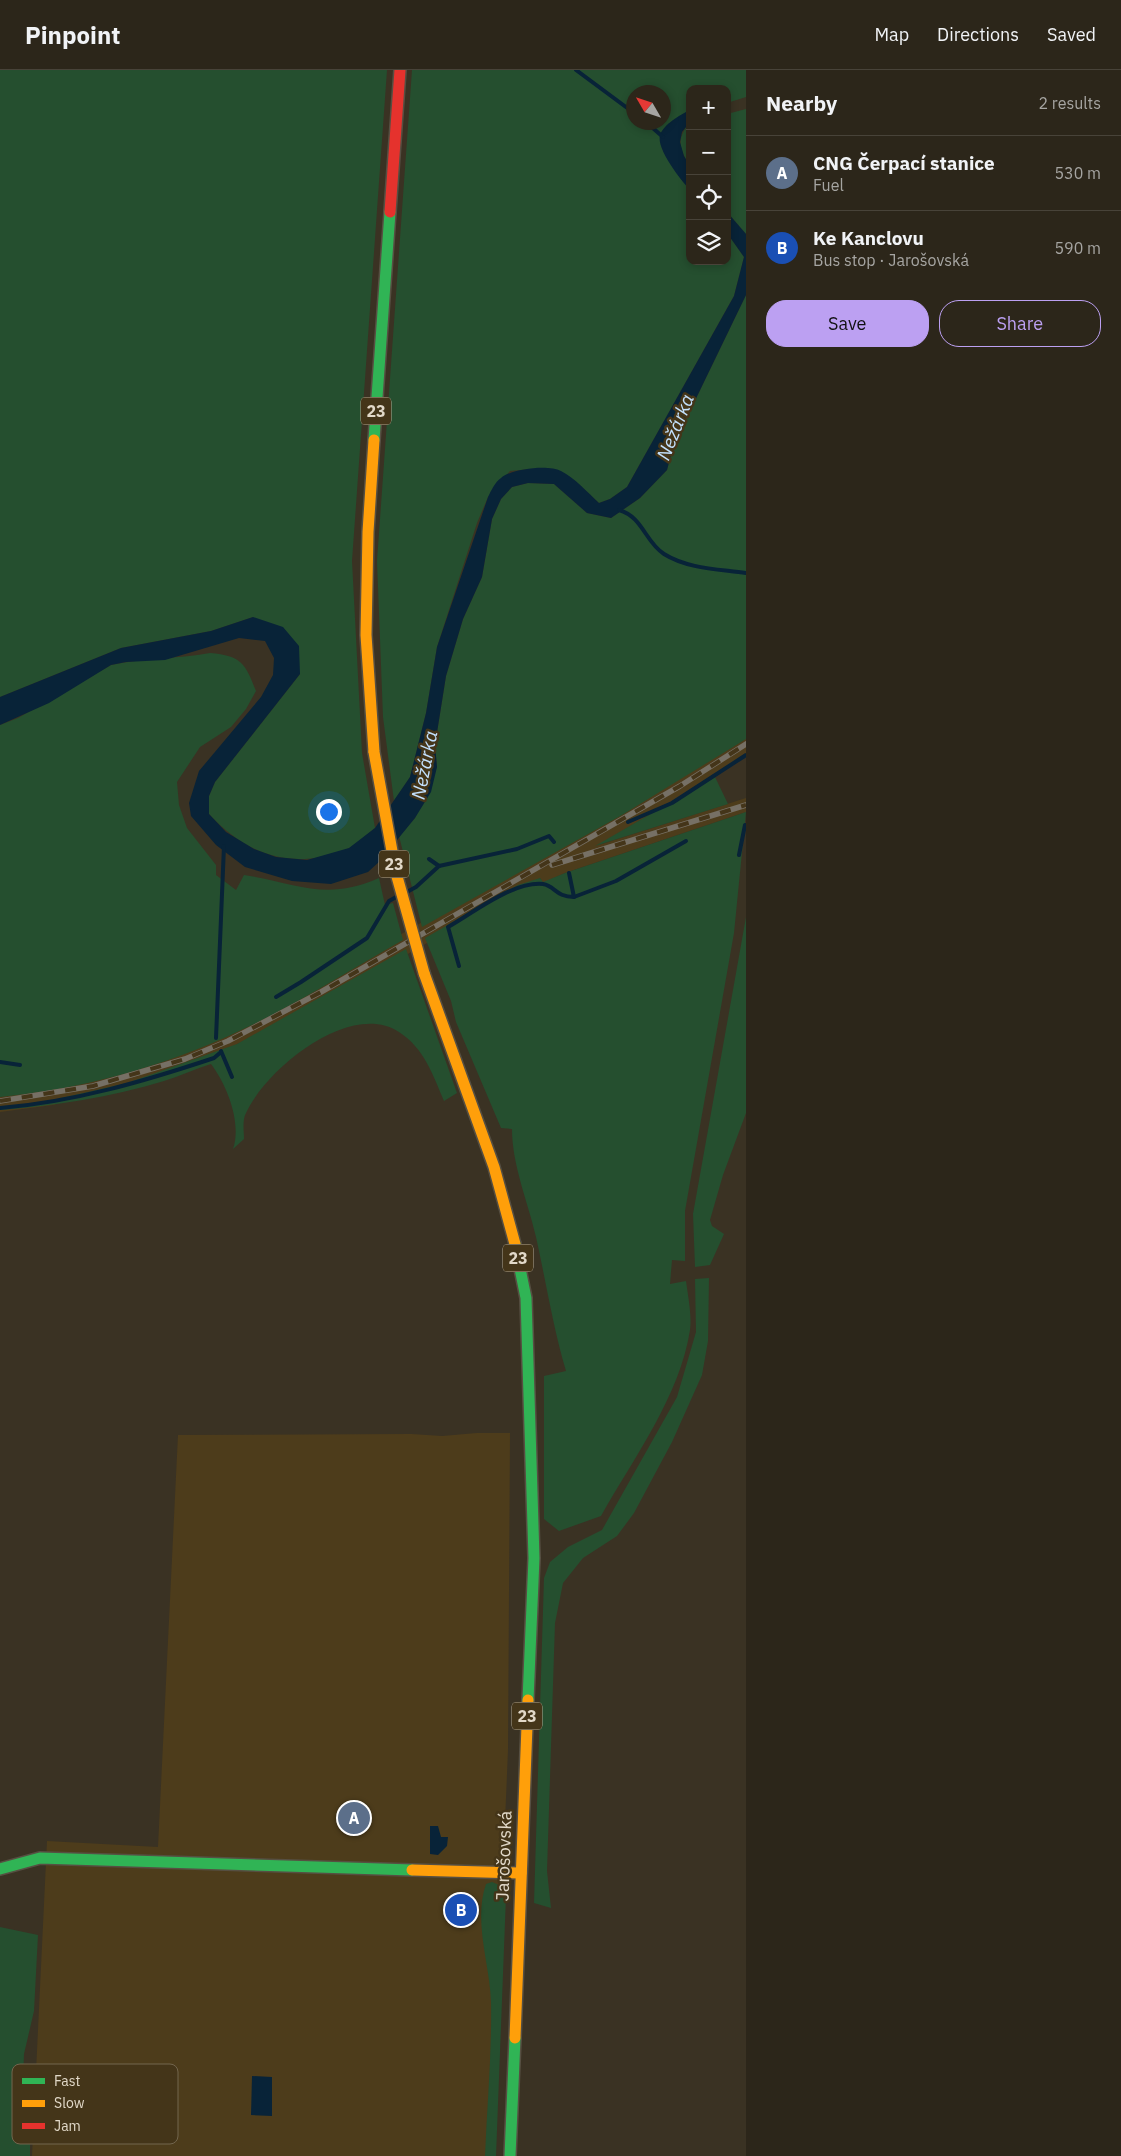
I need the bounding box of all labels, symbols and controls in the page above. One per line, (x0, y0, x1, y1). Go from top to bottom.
text: Pinpoint (25, 19, 120, 51)
text: Map (874, 23, 909, 46)
text: Directions (937, 23, 1019, 46)
text: Saved (1047, 23, 1096, 46)
north arrow (626, 85, 671, 130)
map controls (686, 85, 731, 265)
button: + (686, 85, 731, 130)
text: Nearby (766, 89, 837, 117)
text: 2 results (1038, 93, 1101, 113)
button: − (686, 130, 731, 175)
text: CNG Čerpací stanice (813, 151, 995, 175)
text: A (777, 163, 787, 183)
text: 530 m (1054, 163, 1101, 183)
button: locate (686, 175, 731, 220)
text: Fuel (813, 175, 844, 195)
button: layers (686, 220, 731, 265)
text: Ke Kanclovu (813, 226, 924, 250)
text: B (777, 238, 787, 258)
text: 590 m (1054, 238, 1101, 258)
text: Bus stop · Jarošovská (813, 250, 969, 270)
button: Save (766, 300, 929, 347)
button: Share (939, 300, 1101, 347)
water label: Nežárka (651, 390, 699, 464)
road number: 23 (361, 398, 391, 424)
water label: Nežárka (406, 729, 442, 801)
your location (316, 799, 342, 825)
road number: 23 (379, 851, 409, 878)
road number: 23 (503, 1244, 533, 1272)
road number: 23 (512, 1702, 542, 1730)
pin: A (338, 1799, 370, 1837)
street label: Jarošovská (490, 1810, 517, 1902)
pin: B (445, 1891, 477, 1929)
legend (12, 2064, 178, 2144)
text: Fast (54, 2072, 80, 2090)
text: Slow (54, 2094, 85, 2112)
text: Jam (54, 2117, 81, 2135)

